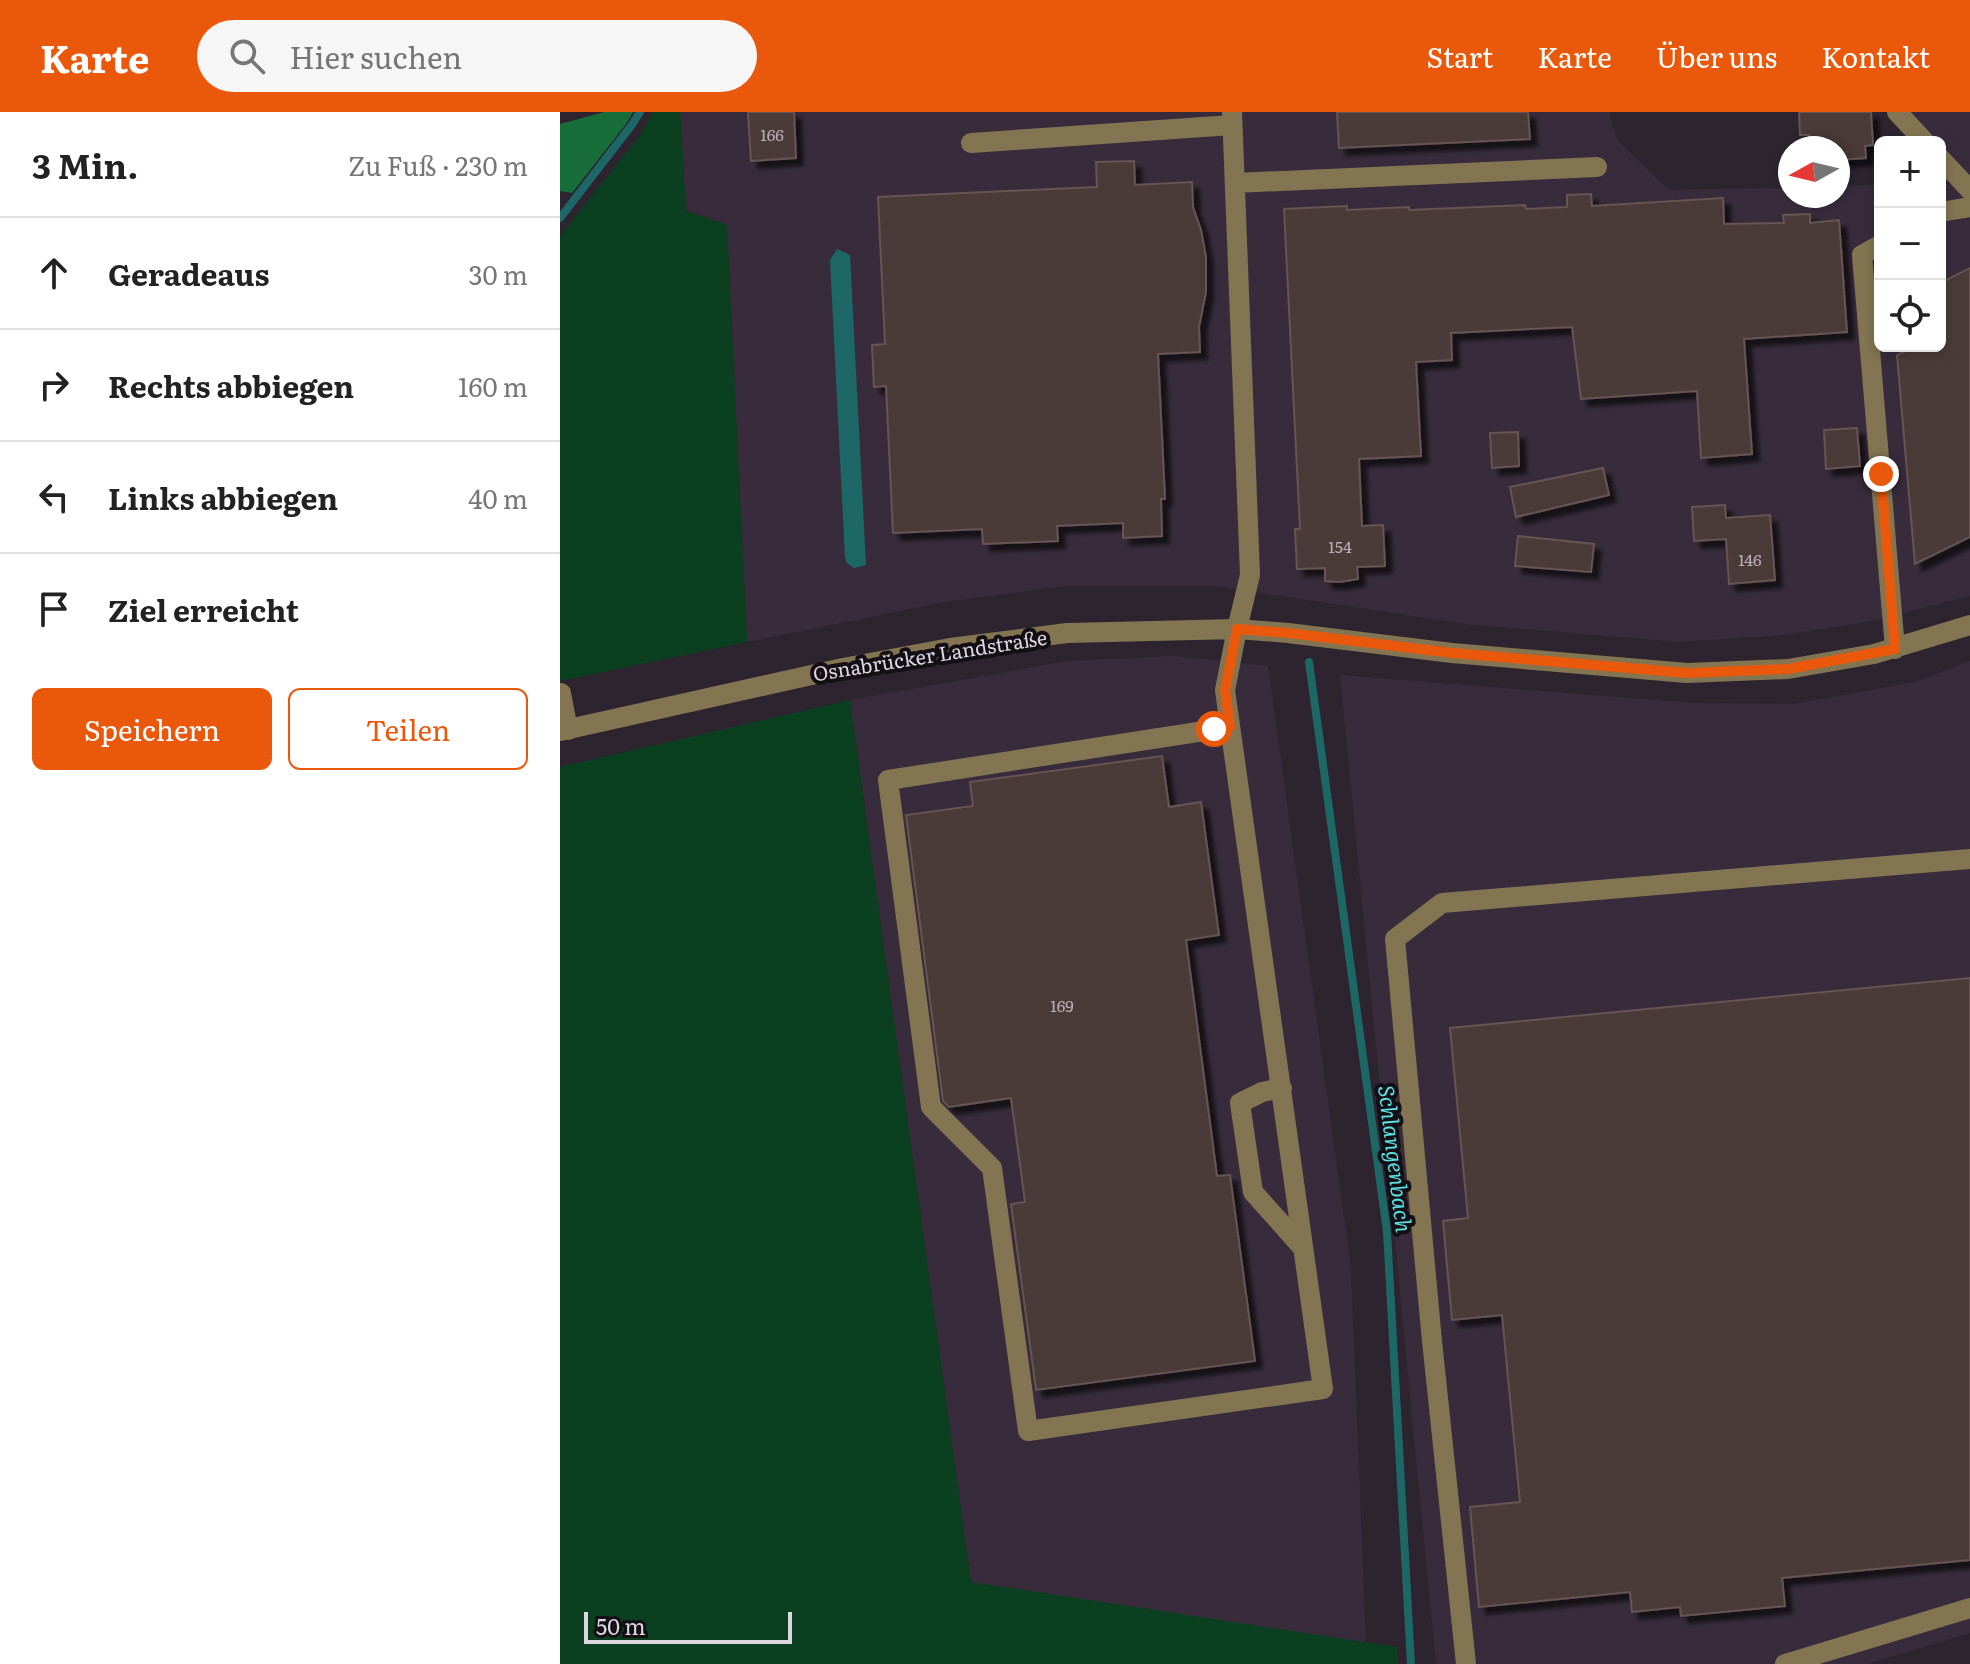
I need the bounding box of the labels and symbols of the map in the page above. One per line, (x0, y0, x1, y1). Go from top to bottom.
house number: 166 (760, 122, 784, 146)
north arrow (1778, 136, 1850, 208)
route end (1863, 456, 1899, 492)
house number: 154 (1328, 534, 1352, 558)
house number: 146 (1738, 547, 1762, 571)
street label: Osnabrücker Landstraße (811, 621, 1049, 687)
route start (1196, 711, 1232, 747)
house number: 169 (1050, 993, 1074, 1017)
water label: Schlangenbach (1371, 1083, 1422, 1234)
scale bar (584, 1608, 792, 1644)

